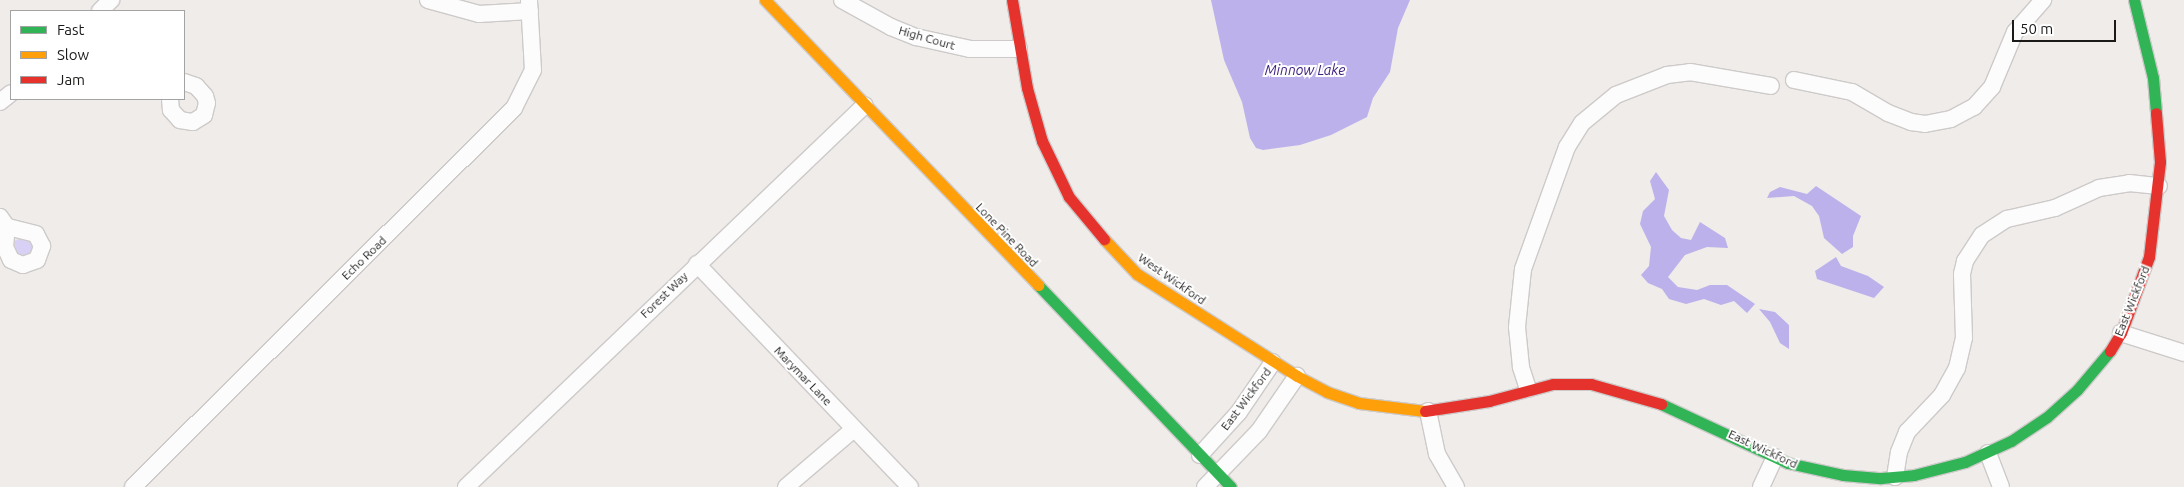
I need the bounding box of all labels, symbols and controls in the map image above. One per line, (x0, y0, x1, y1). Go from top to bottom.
legend (10, 10, 185, 100)
scale bar (2014, 10, 2118, 42)
text: 50 m (2020, 20, 2053, 37)
text: Fast (57, 21, 84, 38)
street label: High Court (897, 23, 957, 53)
text: Slow (57, 46, 89, 63)
water label: Minnow Lake (1265, 62, 1345, 78)
text: Jam (57, 71, 85, 88)
street label: Lone Pine Road (973, 200, 1041, 270)
street label: Echo Road (339, 233, 389, 283)
street label: West Wickford (1135, 250, 1209, 308)
street label: East Wickford (2111, 264, 2153, 338)
street label: Forest Way (637, 269, 691, 321)
street label: Marymar Lane (771, 343, 835, 409)
street label: East Wickford (1218, 365, 1274, 433)
street label: East Wickford (1726, 427, 1800, 471)

